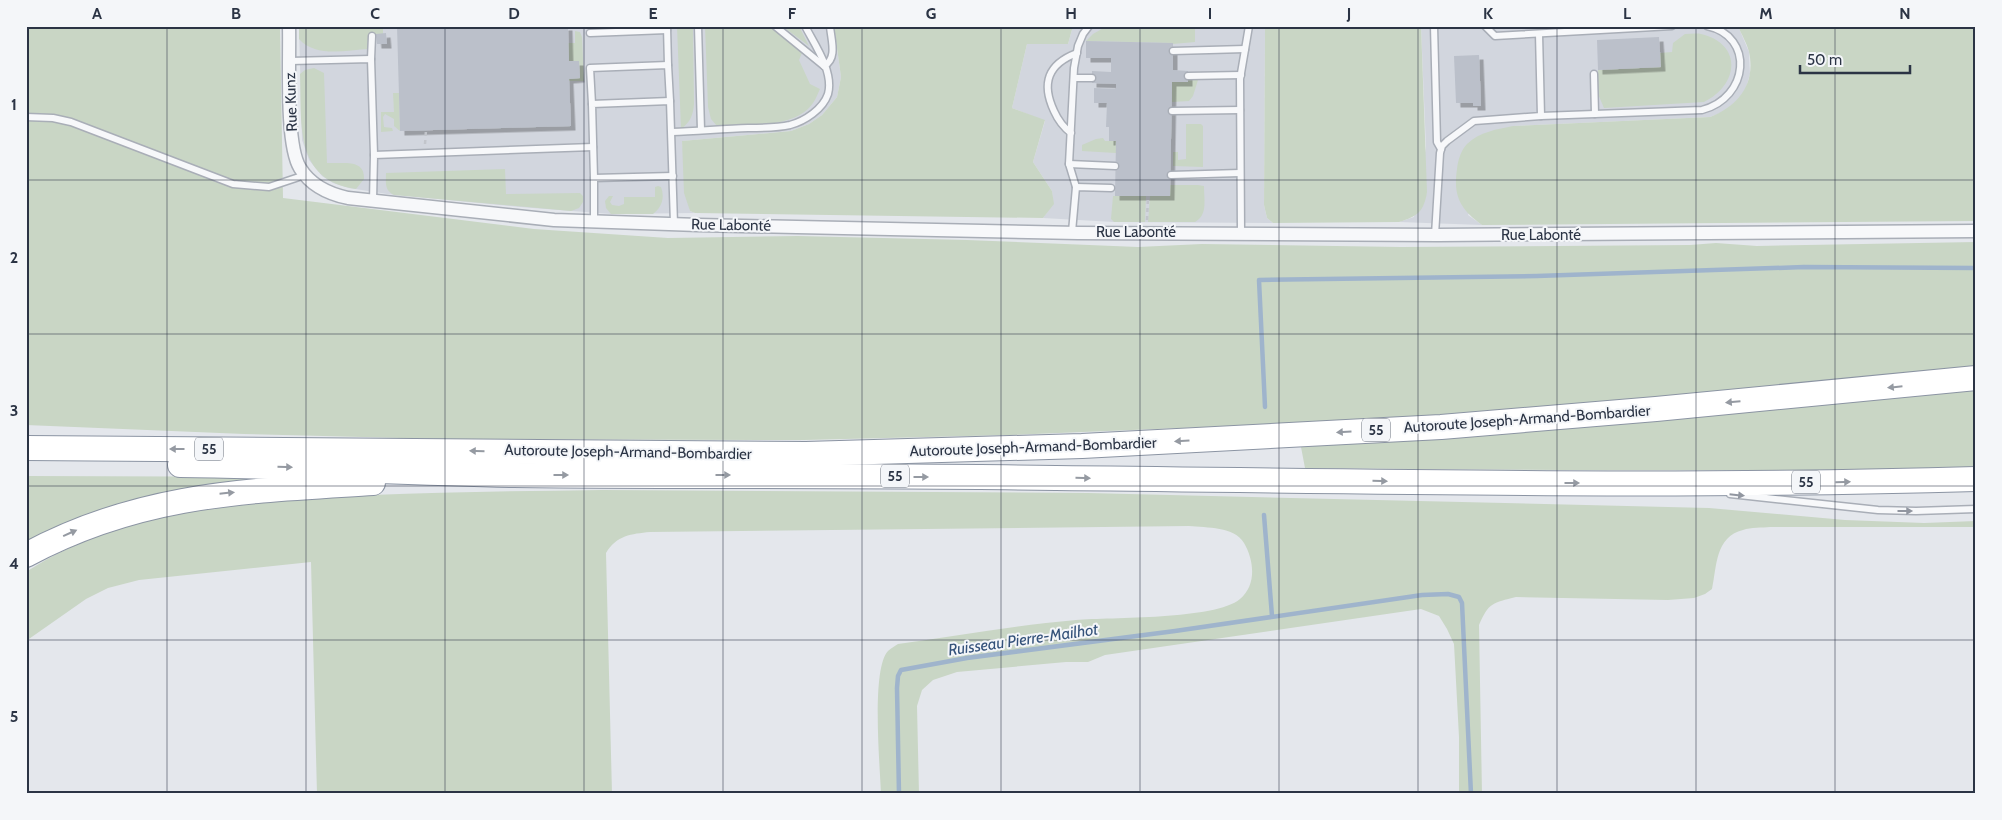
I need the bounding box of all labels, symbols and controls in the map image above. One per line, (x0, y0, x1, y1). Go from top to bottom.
text: A (92, 4, 102, 23)
text: B (231, 4, 241, 23)
text: C (370, 4, 380, 23)
text: D (508, 4, 520, 23)
text: E (648, 4, 658, 23)
text: F (788, 4, 797, 23)
text: G (926, 4, 936, 23)
text: H (1065, 4, 1077, 23)
text: I (1208, 4, 1212, 23)
text: J (1346, 4, 1351, 23)
text: K (1483, 4, 1493, 23)
text: L (1623, 4, 1631, 23)
text: M (1759, 4, 1773, 23)
text: N (1899, 4, 1911, 23)
scale bar (1800, 42, 1910, 74)
text: 50 m (1807, 51, 1842, 69)
street label: Rue Kunz (281, 72, 301, 132)
text: 1 (11, 95, 17, 114)
street label: Rue Labonté (691, 215, 771, 235)
street label: Rue Labonté (1096, 223, 1176, 241)
street label: Rue Labonté (1501, 226, 1581, 244)
text: 2 (10, 248, 18, 267)
one-way arrow (1886, 383, 1902, 391)
one-way arrow (1725, 398, 1741, 406)
text: 3 (10, 401, 18, 420)
street label: Autoroute Joseph-Armand-Bombardier (1403, 401, 1651, 437)
road number: 55 (1362, 418, 1390, 442)
one-way arrow (1336, 428, 1352, 436)
street label: Autoroute Joseph-Armand-Bombardier (909, 434, 1157, 460)
one-way arrow (1174, 437, 1190, 445)
road number: 55 (195, 438, 223, 460)
street label: Autoroute Joseph-Armand-Bombardier (504, 441, 752, 463)
one-way arrow (169, 445, 185, 453)
one-way arrow (469, 447, 485, 455)
one-way arrow (277, 463, 293, 471)
road number: 55 (881, 464, 909, 488)
one-way arrow (553, 471, 569, 479)
one-way arrow (715, 471, 731, 479)
road number: 55 (1792, 471, 1820, 494)
one-way arrow (913, 473, 929, 481)
one-way arrow (1075, 474, 1091, 482)
one-way arrow (1372, 478, 1388, 486)
one-way arrow (1835, 478, 1851, 486)
one-way arrow (1564, 479, 1580, 487)
one-way arrow (219, 489, 235, 497)
one-way arrow (1730, 491, 1746, 499)
one-way arrow (1897, 507, 1913, 515)
one-way arrow (63, 529, 77, 537)
text: 4 (9, 554, 19, 573)
water label: Ruisseau Pierre-Mailhot (947, 619, 1100, 659)
text: 5 (10, 707, 18, 726)

